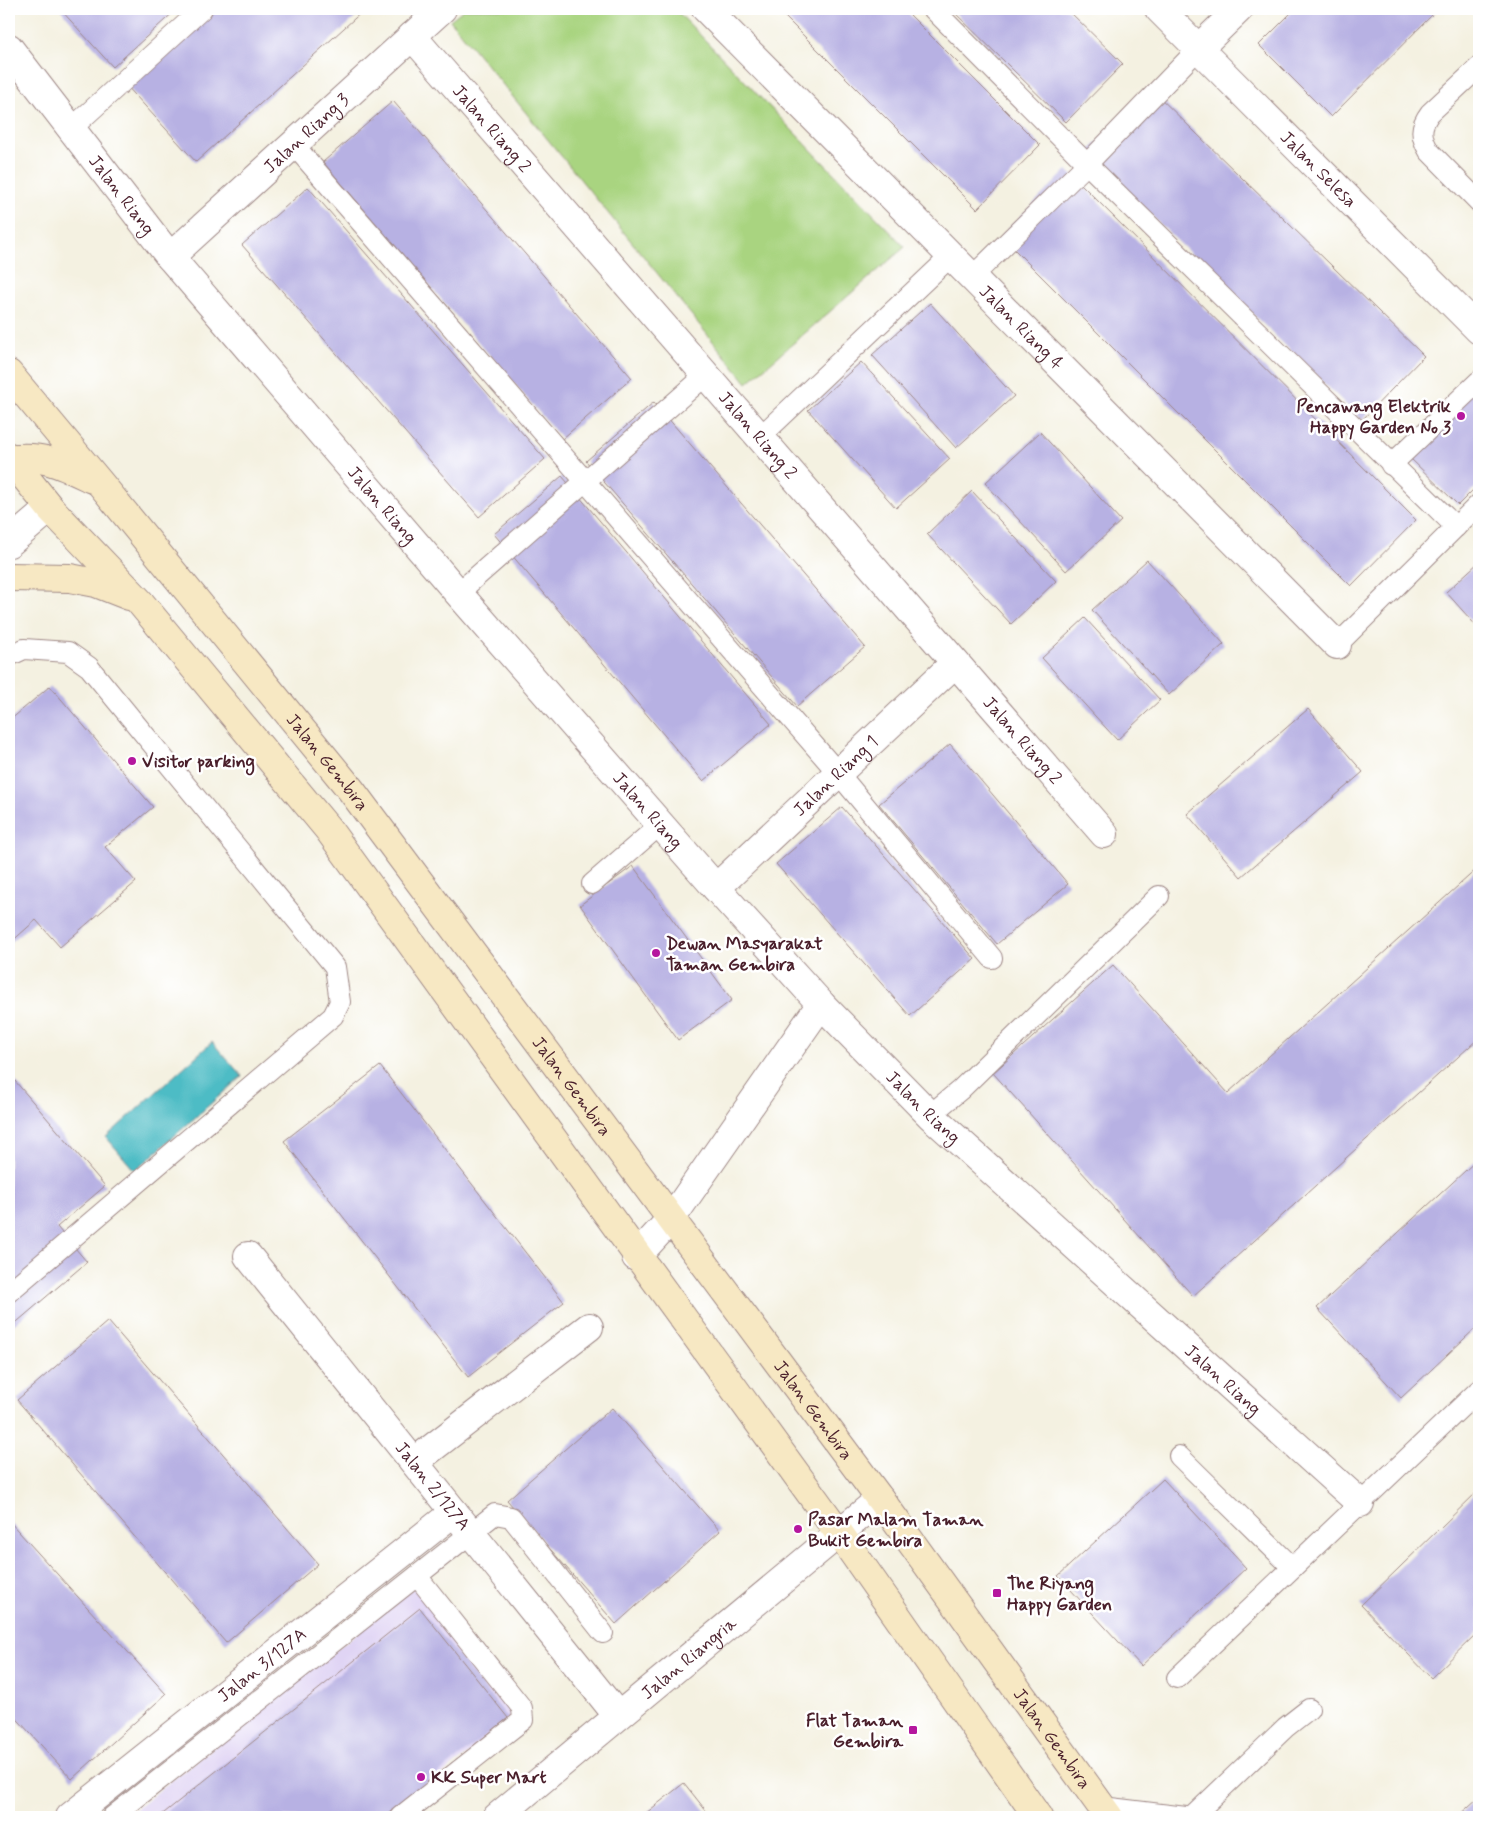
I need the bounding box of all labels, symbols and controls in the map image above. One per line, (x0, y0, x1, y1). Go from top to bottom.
street label: Jalan Riang 2 (446, 80, 536, 178)
street label: Jalan Riang 3 (259, 88, 355, 179)
street label: Jalan Selesa (1274, 126, 1361, 213)
street label: Jalan Riang (82, 150, 160, 241)
street label: Jalan Riang 4 (973, 280, 1068, 375)
street label: Jalan Riang 2 (712, 386, 802, 485)
place label: Pencawang Elektrik Happy Garden No 3 (1296, 395, 1452, 440)
marker: Pencawang Elektrik Happy Garden No 3 (1455, 410, 1467, 422)
street label: Jalan Riang (341, 461, 422, 550)
street label: Jalan Riang 2 (977, 692, 1067, 790)
street label: Jalan Gembira (280, 709, 374, 816)
street label: Jalan Riang 1 (788, 730, 884, 822)
place label: Visitor parking (142, 750, 255, 776)
marker: Visitor parking (126, 755, 138, 767)
street label: Jalan Riang (607, 767, 688, 855)
place label: Dewan Masyarakat Taman Gembira (666, 932, 823, 977)
marker: Dewan Masyarakat Taman Gembira (650, 947, 662, 959)
street label: Jalan Gembira (526, 1032, 616, 1142)
street label: Jalan Riang (880, 1066, 965, 1150)
street label: Jalan Riang (1179, 1339, 1266, 1422)
street label: Jalan Gembira (768, 1356, 858, 1465)
street label: Jalan 2/127A (389, 1437, 475, 1536)
place label: Pasar Malam Taman Bukit Gembira (808, 1508, 984, 1553)
marker: Pasar Malam Taman Bukit Gembira (792, 1523, 804, 1535)
place label: The Riyang Happy Garden (1007, 1572, 1112, 1617)
marker: The Riyang Happy Garden (991, 1587, 1003, 1599)
street label: Jalan Riangria (636, 1612, 742, 1705)
street label: Jalan 3/127A (213, 1623, 312, 1708)
street label: Jalan Gembira (1007, 1684, 1096, 1794)
place label: Flat Taman Gembira (806, 1709, 904, 1754)
marker: Flat Taman Gembira (907, 1724, 919, 1736)
place label: KK Super Mart (431, 1766, 547, 1790)
marker: KK Super Mart (415, 1771, 427, 1783)

